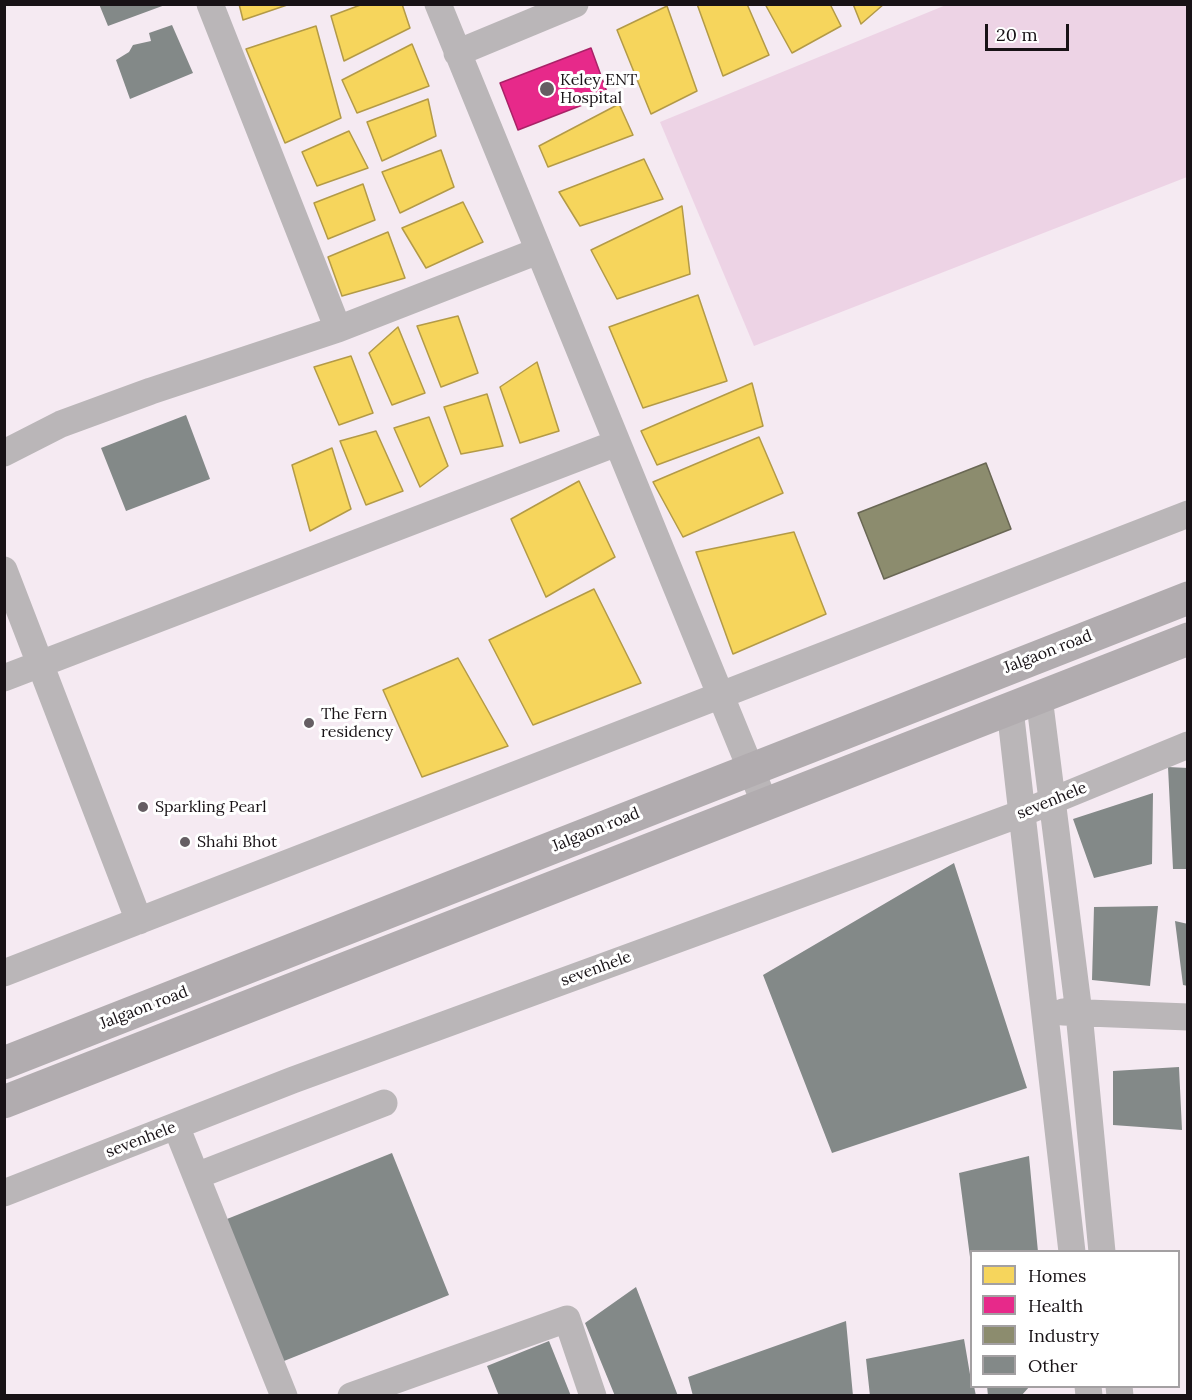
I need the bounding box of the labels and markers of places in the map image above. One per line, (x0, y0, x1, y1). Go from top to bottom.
place label: Keley ENT Hospital (560, 70, 637, 108)
marker: Keley ENT Hospital (538, 80, 556, 98)
place label: The Fern residency (321, 704, 393, 742)
marker: The Fern residency (302, 716, 316, 730)
place label: Sparkling Pearl (155, 797, 267, 817)
marker: Sparkling Pearl (136, 800, 150, 814)
place label: Shahi Bhot (197, 832, 277, 852)
marker: Shahi Bhot (178, 835, 192, 849)

